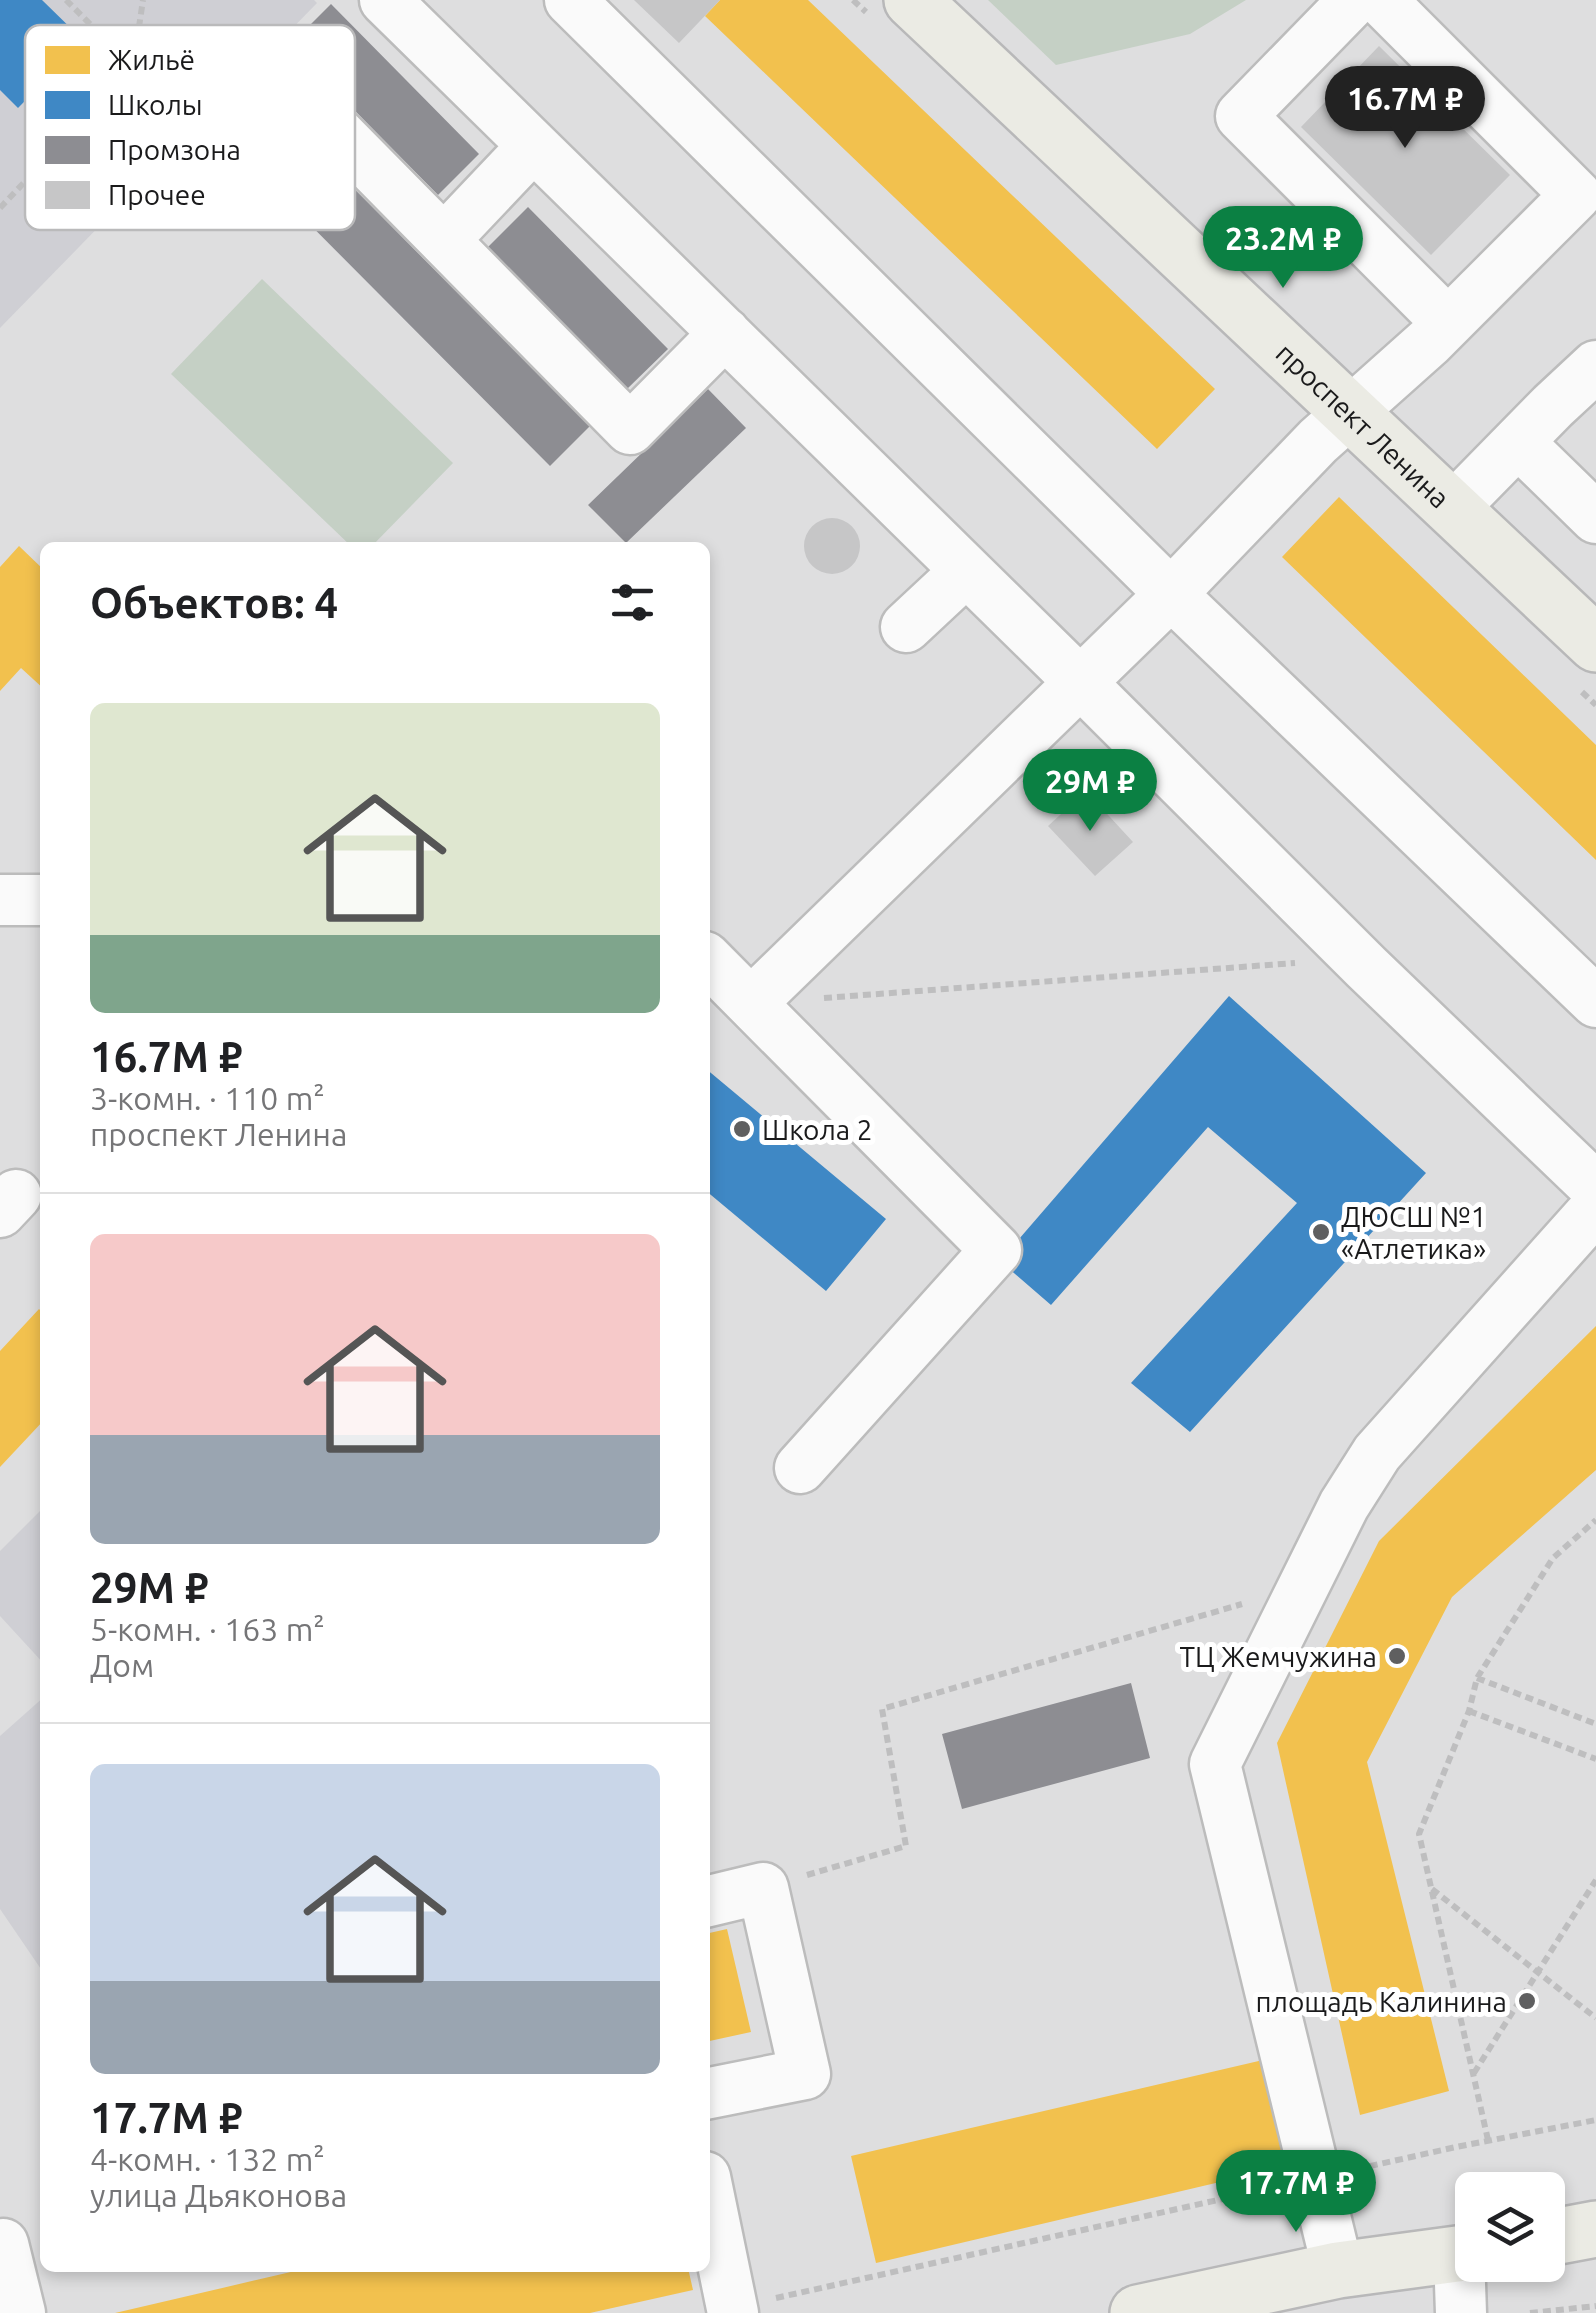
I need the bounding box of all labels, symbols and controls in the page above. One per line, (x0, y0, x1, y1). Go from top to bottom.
legend (25, 25, 355, 230)
text: Жильё (108, 44, 195, 75)
pin: 16.7M ₽ (1313, 66, 1497, 151)
text: 16.7M ₽ (1347, 80, 1463, 116)
text: Школы (108, 89, 203, 120)
text: Промзона (108, 134, 241, 165)
text: Прочее (108, 179, 206, 210)
pin: 23.2M ₽ (1191, 206, 1375, 291)
text: 23.2M ₽ (1225, 220, 1341, 256)
street label: проспект Ленина (1271, 336, 1456, 514)
icon: filters (605, 575, 660, 630)
text: Объектов: 4 (90, 579, 338, 626)
pin: 29M ₽ (1020, 749, 1160, 834)
text: 29M ₽ (1045, 763, 1135, 799)
icon: home (285, 768, 465, 948)
text: 16.7M ₽ (90, 1033, 242, 1080)
text: 3-комн. · 110 m² (90, 1080, 325, 1116)
place label: Школа 2 (762, 1114, 872, 1145)
text: проспект Ленина (90, 1116, 347, 1152)
marker: Школа 2 (731, 1118, 753, 1140)
place label: ДЮСШ №1 «Атлетика» (1341, 1201, 1486, 1264)
marker: ДЮСШ №1 «Атлетика» (1310, 1221, 1332, 1243)
icon: home (285, 1299, 465, 1479)
text: 29M ₽ (90, 1564, 208, 1611)
text: 5-комн. · 163 m² (90, 1611, 325, 1647)
place label: ТЦ Жемчужина (1179, 1641, 1377, 1672)
marker: ТЦ Жемчужина (1386, 1645, 1408, 1667)
text: Дом (90, 1647, 154, 1683)
icon: home (285, 1829, 465, 2009)
place label: площадь Калинина (1255, 1986, 1507, 2017)
marker: площадь Калинина (1516, 1990, 1538, 2012)
text: 17.7M ₽ (90, 2094, 242, 2141)
text: 4-комн. · 132 m² (90, 2141, 325, 2177)
pin: 17.7M ₽ (1204, 2150, 1388, 2235)
text: 17.7M ₽ (1238, 2164, 1354, 2200)
map controls (1455, 2172, 1565, 2282)
button: layers (1455, 2172, 1565, 2282)
text: улица Дьяконова (90, 2177, 347, 2213)

